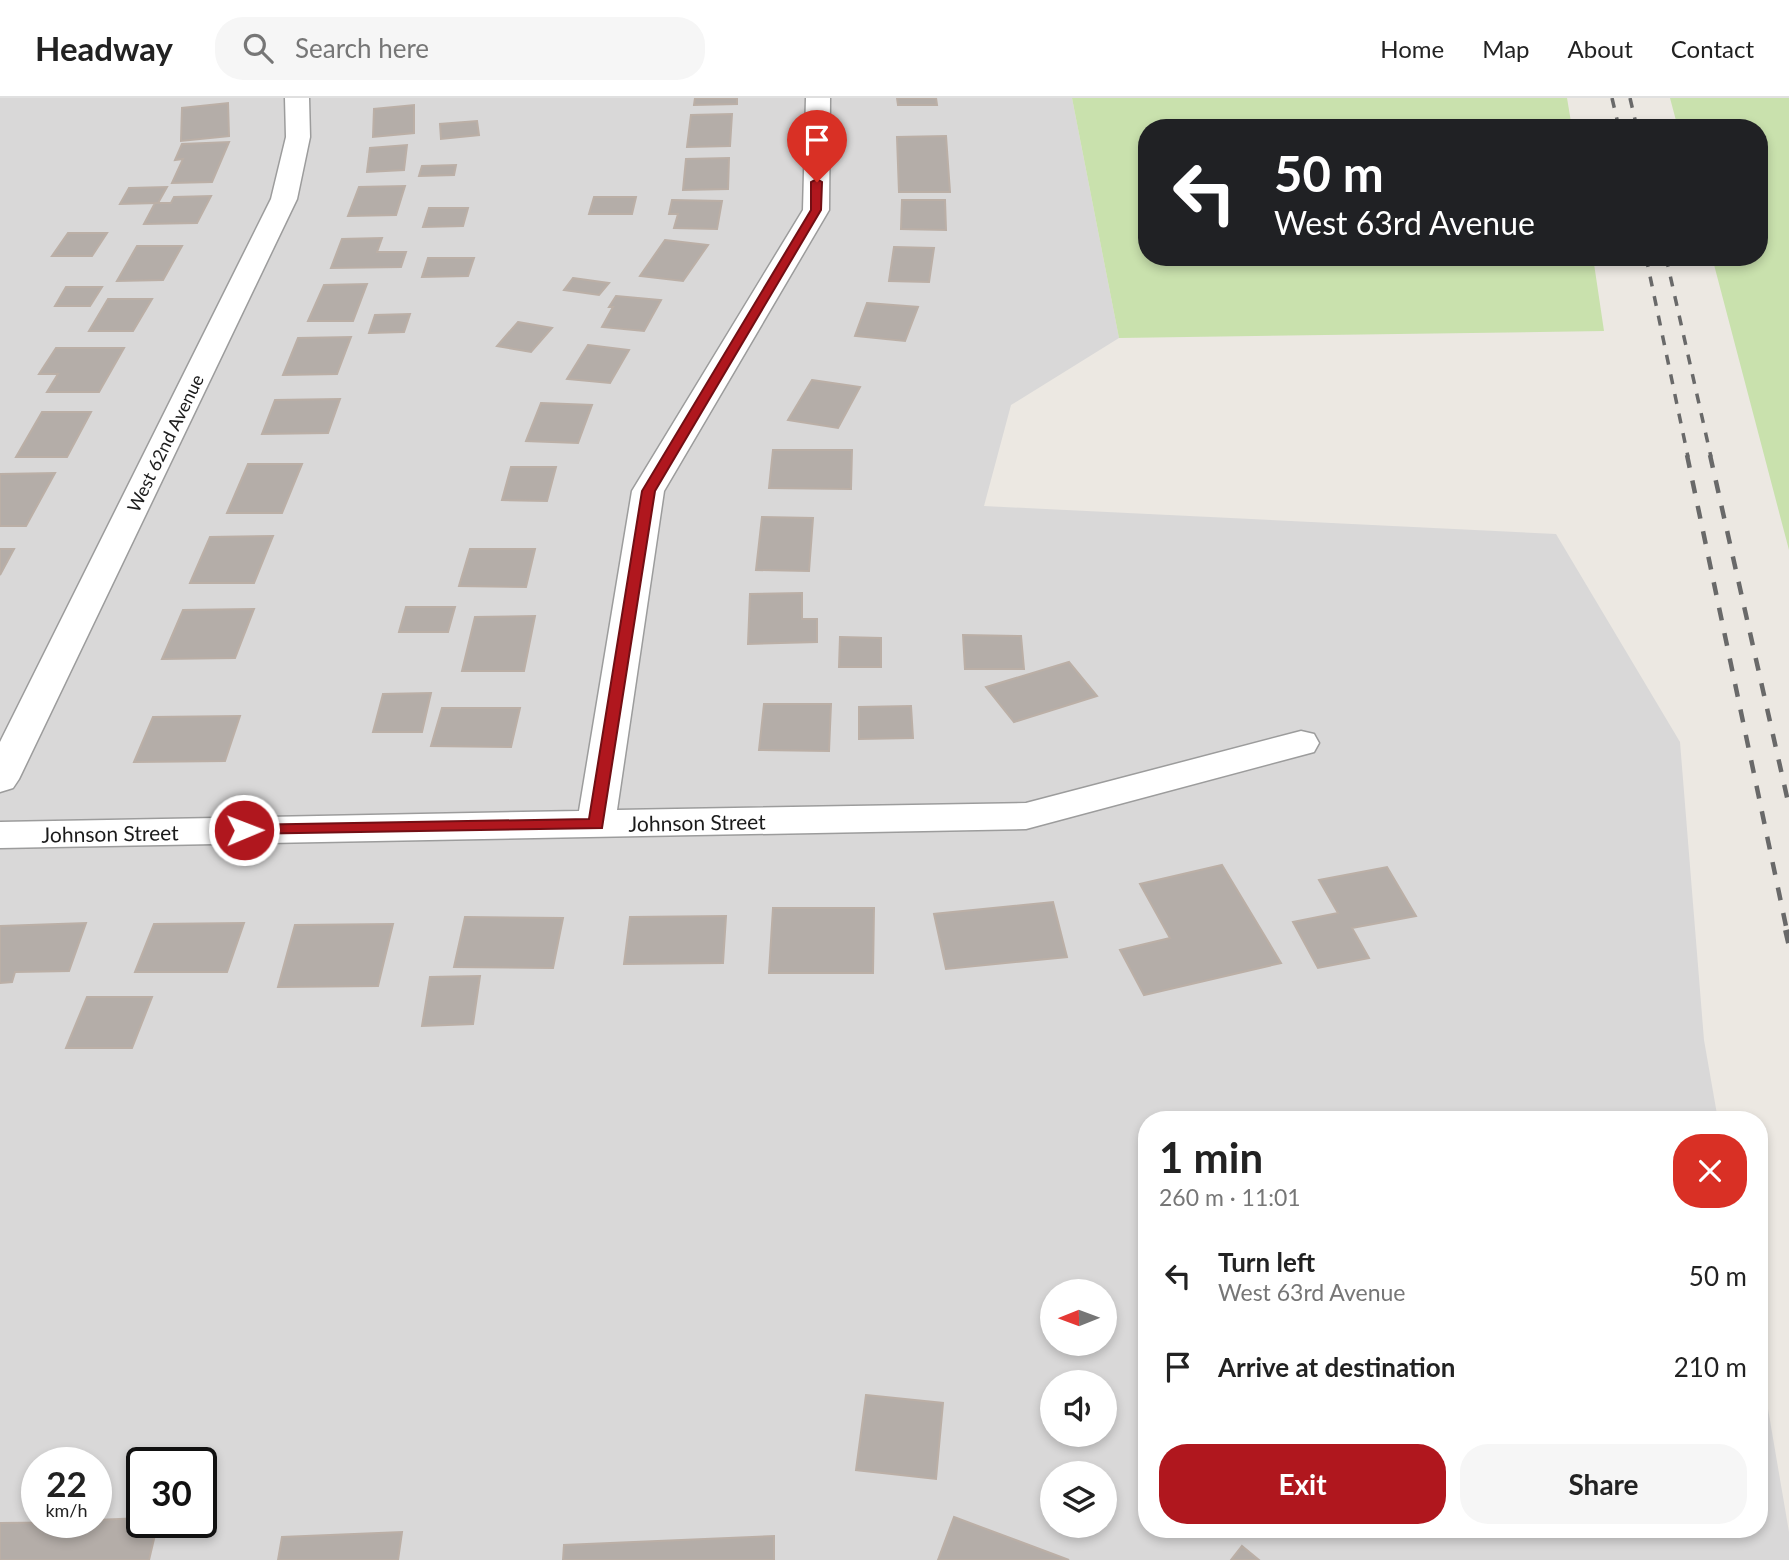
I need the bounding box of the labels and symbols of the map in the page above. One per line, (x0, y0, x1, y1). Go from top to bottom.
pin (787, 110, 847, 182)
street label: West 62nd Avenue (122, 371, 208, 515)
position arrow (207, 793, 281, 867)
street label: Johnson Street (628, 808, 766, 836)
street label: Johnson Street (41, 819, 179, 847)
north arrow (1040, 1279, 1116, 1356)
speed limit sign: 30 (126, 1447, 217, 1538)

